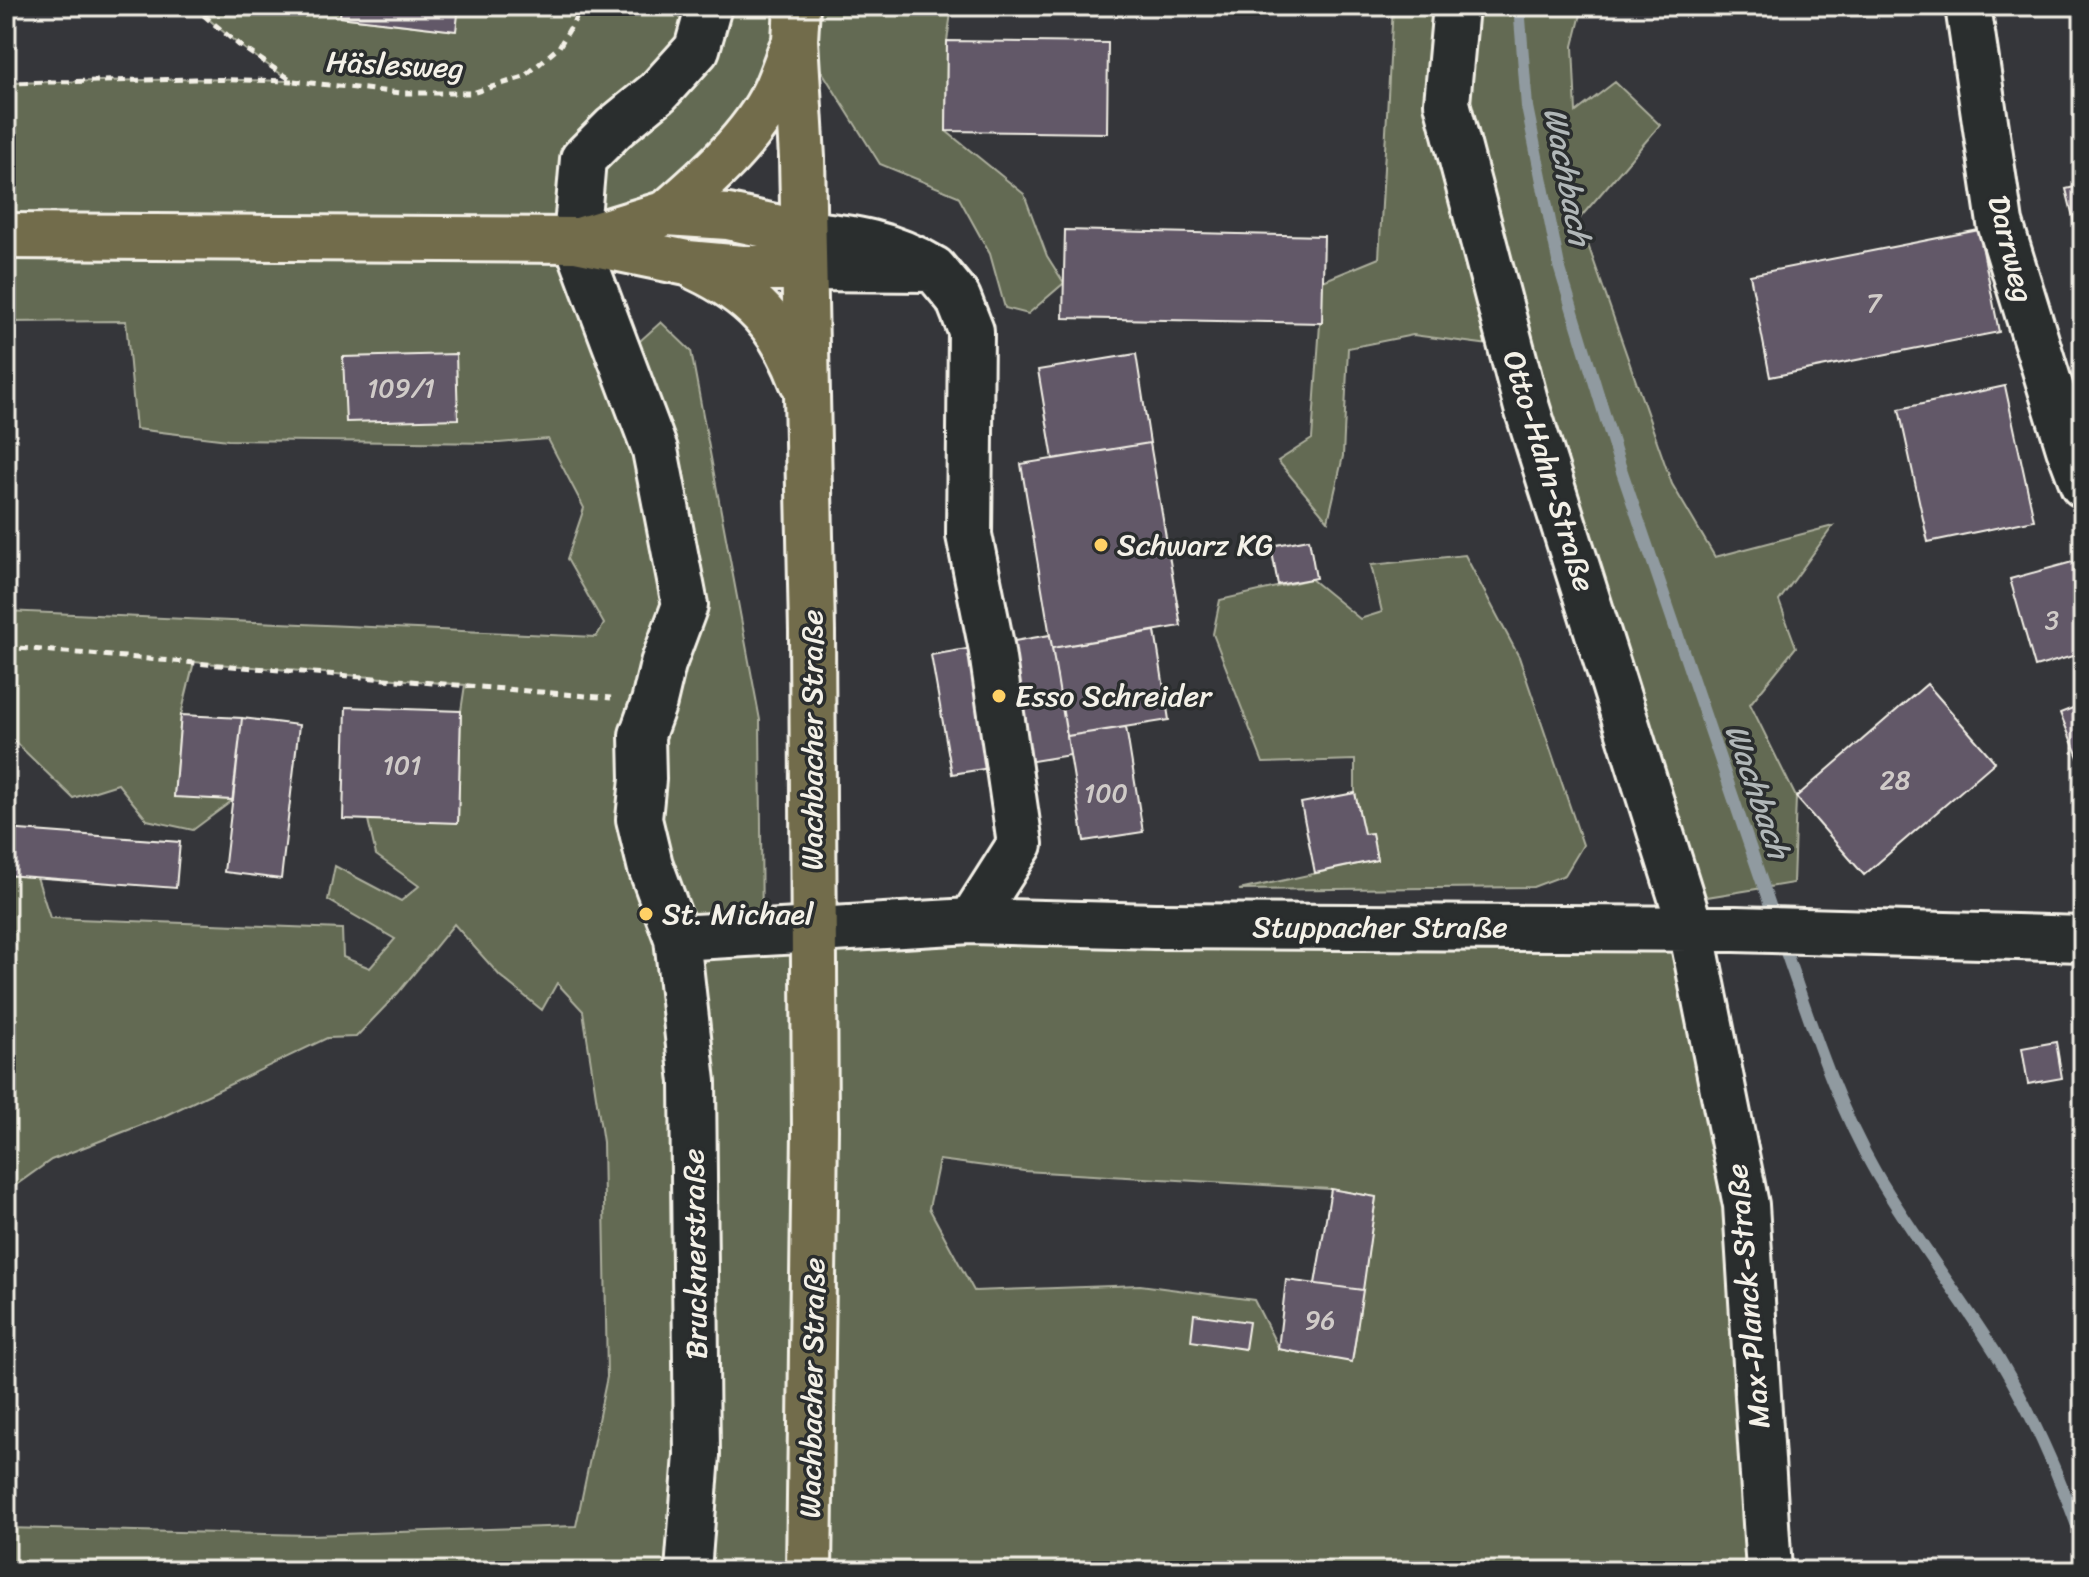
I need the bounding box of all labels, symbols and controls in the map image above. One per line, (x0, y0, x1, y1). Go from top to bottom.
street label: Häslesweg (325, 34, 465, 96)
water label: Wachbach (1526, 102, 1609, 253)
street label: Darrweg (1972, 190, 2050, 308)
house number: 7 (1867, 280, 1884, 326)
street label: Otto-Hahn-Straße (1487, 344, 1611, 598)
house number: 109/1 (367, 365, 435, 411)
place label: Schwarz KG (1117, 518, 1274, 572)
marker: Schwarz KG (1092, 536, 1110, 554)
house number: 3 (2045, 597, 2059, 643)
street label: Wachbacher Straße (785, 610, 839, 870)
place label: Esso Schreider (1015, 669, 1213, 723)
marker: Esso Schreider (990, 687, 1008, 705)
water label: Wachbach (1708, 716, 1808, 869)
house number: 101 (383, 742, 421, 788)
house number: 28 (1880, 757, 1911, 803)
house number: 100 (1084, 770, 1128, 816)
place label: St. Michael (662, 887, 815, 941)
street label: Stuppacher Straße (1252, 900, 1508, 954)
marker: St. Michael (637, 905, 655, 923)
street label: Brucknerstraße (666, 1148, 724, 1360)
street label: Max-Planck-Straße (1710, 1161, 1786, 1431)
street label: Wachbacher Straße (783, 1257, 841, 1519)
house number: 96 (1305, 1297, 1335, 1343)

